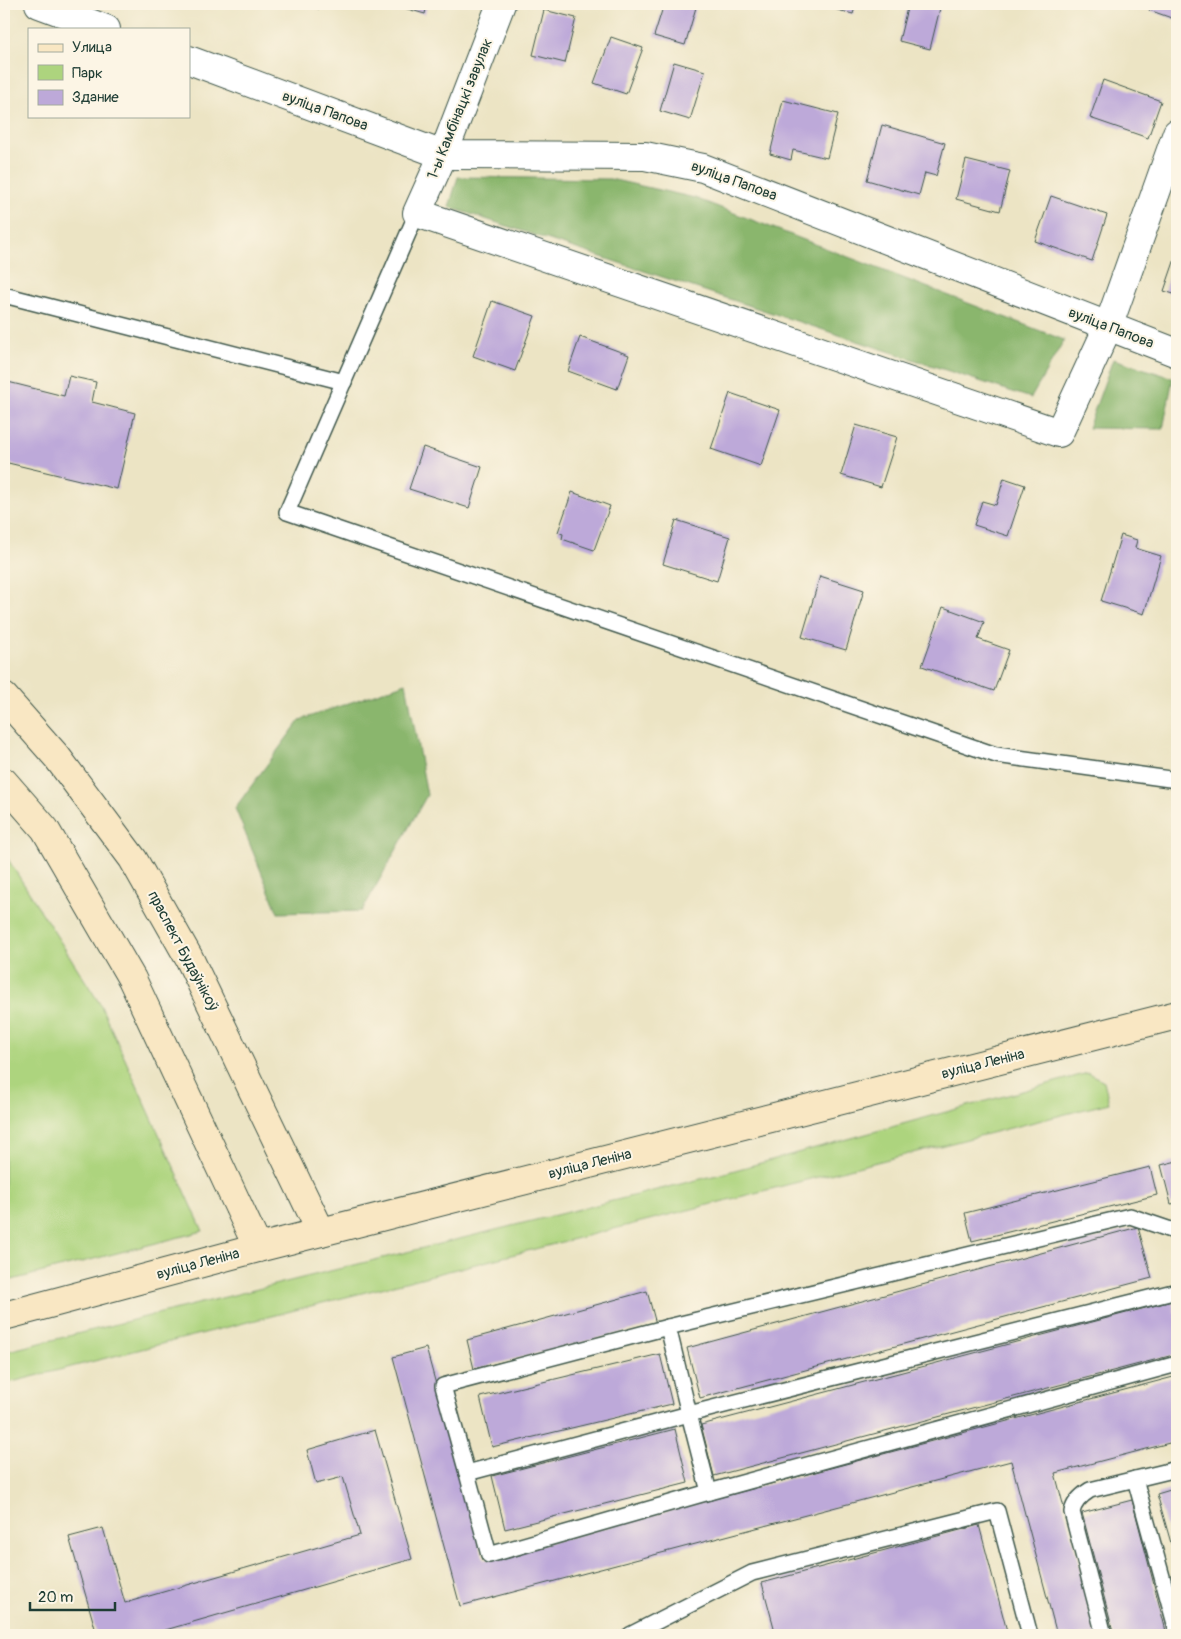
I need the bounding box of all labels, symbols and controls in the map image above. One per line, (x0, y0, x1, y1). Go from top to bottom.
legend (28, 28, 190, 118)
street label: 1-ы Камбінацкі завулак (423, 36, 497, 182)
text: Улица (72, 38, 112, 57)
text: Парк (72, 64, 103, 83)
street label: вуліца Папова (279, 87, 371, 135)
text: Здание (72, 88, 119, 107)
street label: вуліца Папова (688, 157, 780, 205)
street label: вуліца Папова (1066, 303, 1156, 353)
street label: праспект Будаўнікоў (143, 888, 223, 1015)
street label: вуліца Леніна (939, 1044, 1027, 1083)
street label: вуліца Леніна (546, 1144, 634, 1183)
street label: вуліца Леніна (154, 1244, 242, 1284)
scale bar (30, 1579, 115, 1611)
text: 20 m (38, 1588, 73, 1607)

